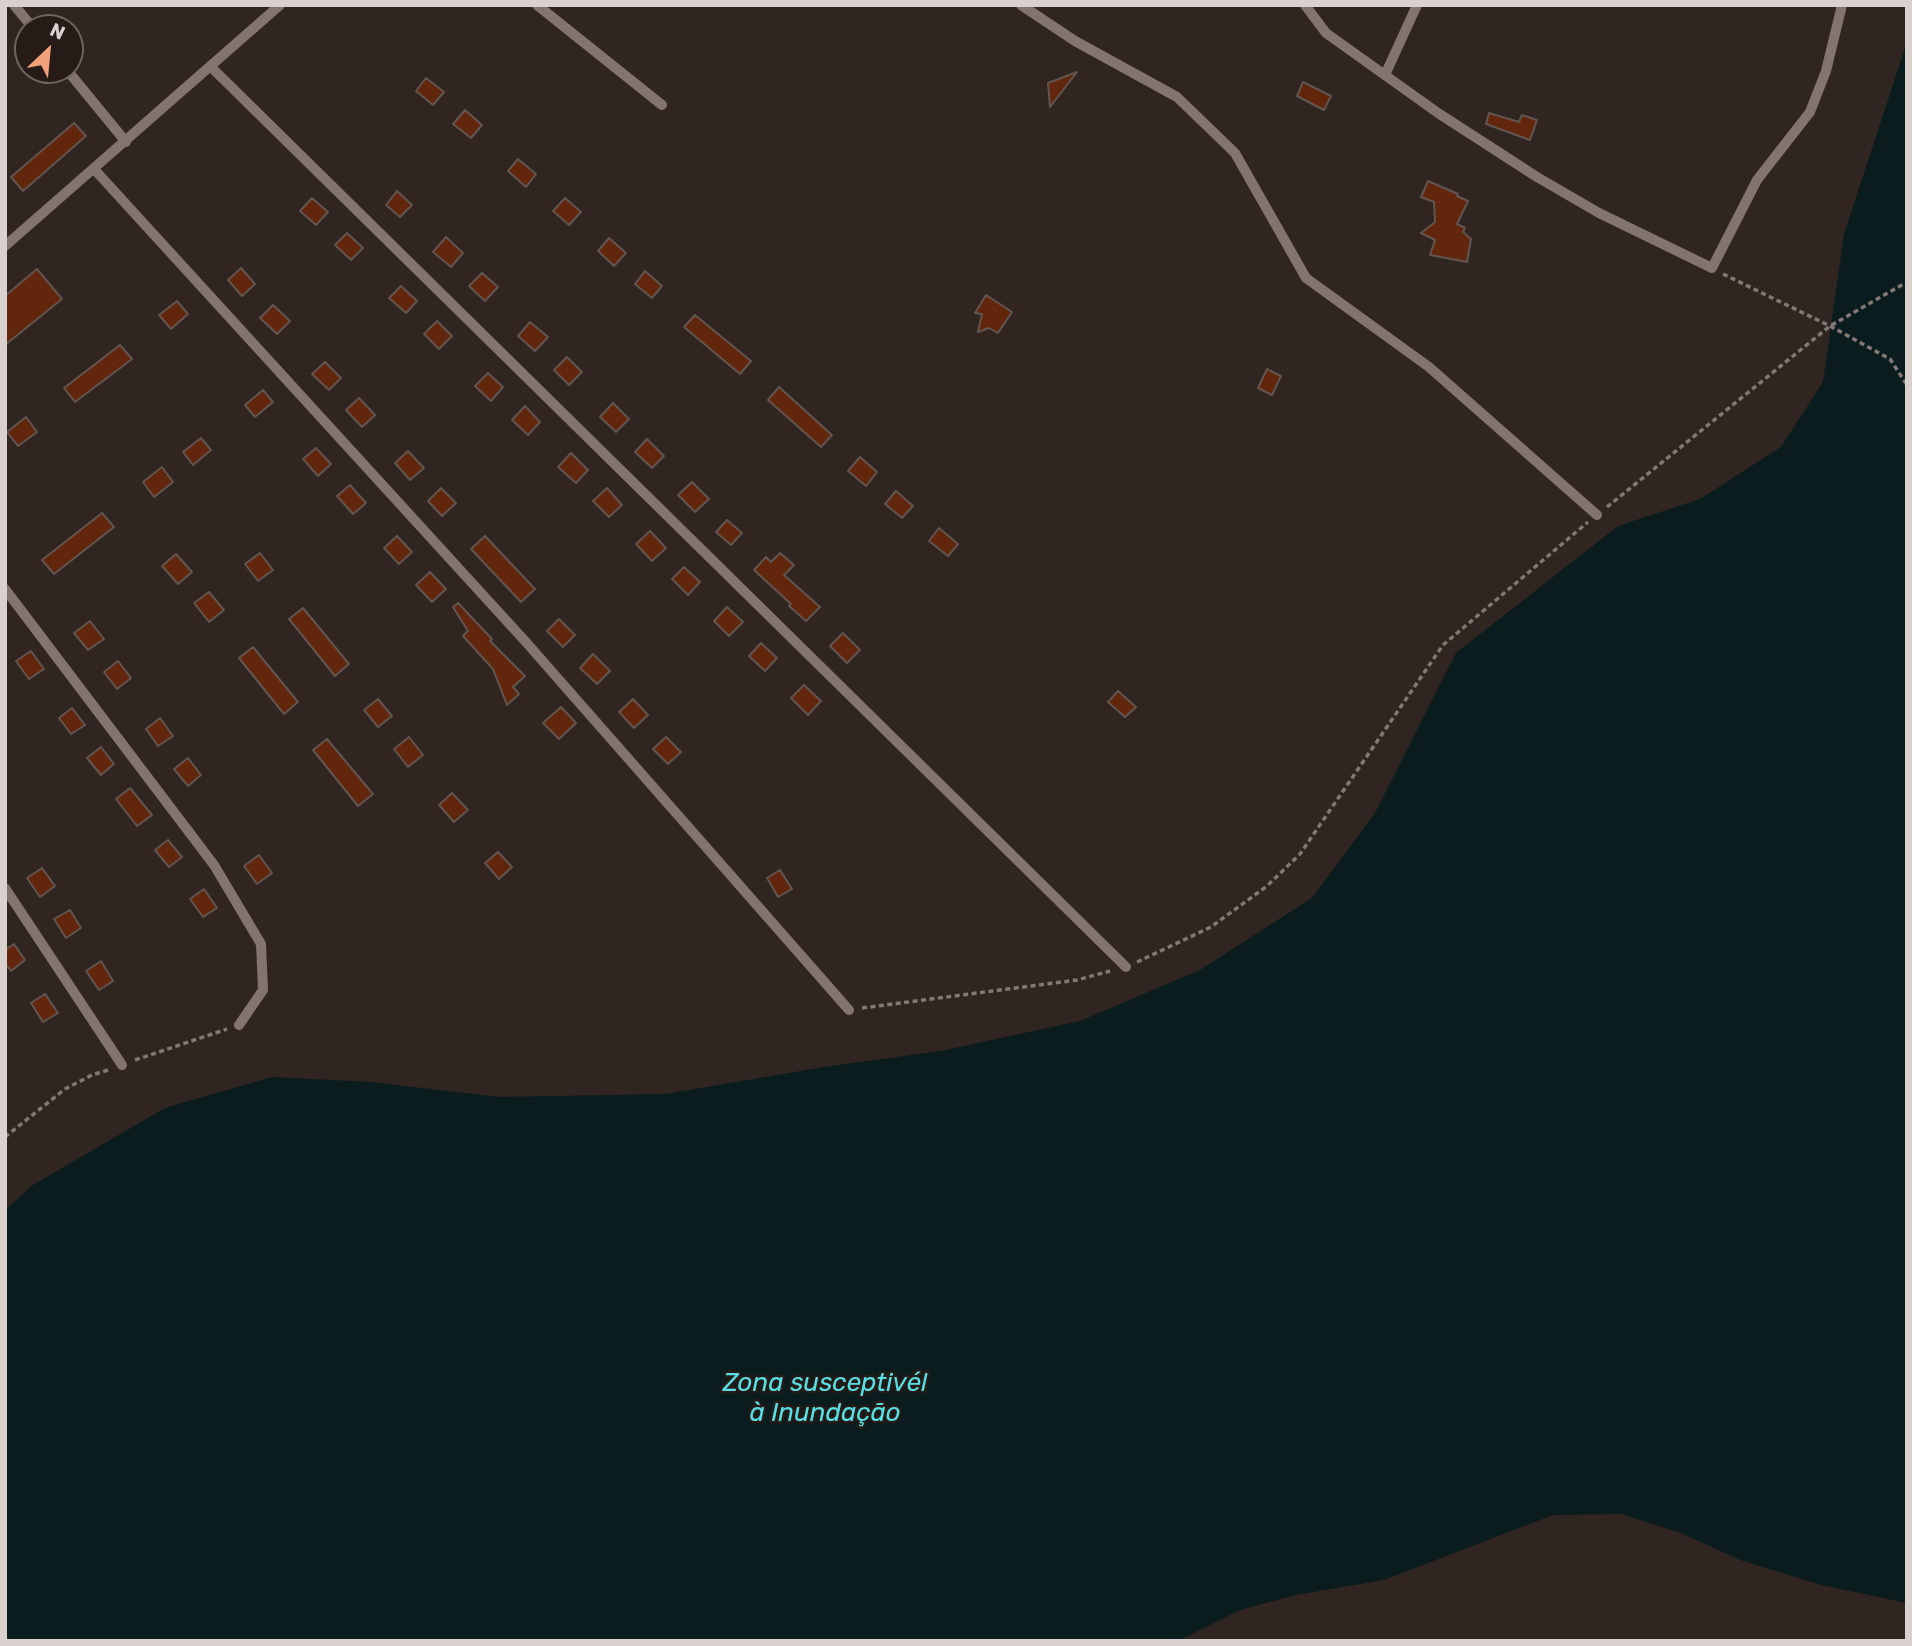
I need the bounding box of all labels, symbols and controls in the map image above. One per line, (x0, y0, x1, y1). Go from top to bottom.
north arrow (14, 14, 84, 84)
text: N (46, 18, 69, 45)
water label: Zona susceptivél à Inundação (723, 1367, 927, 1428)

